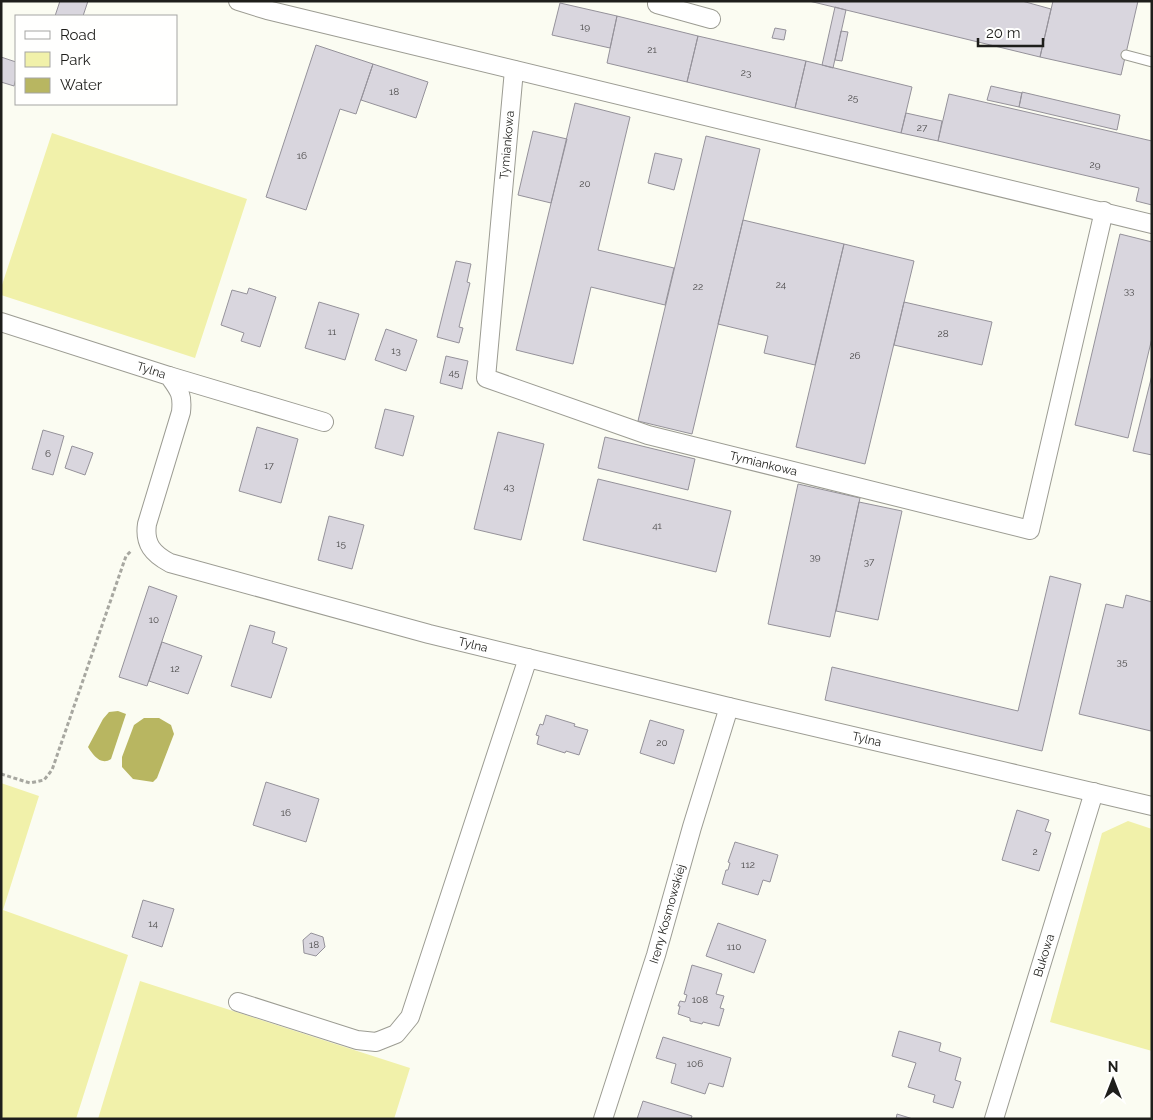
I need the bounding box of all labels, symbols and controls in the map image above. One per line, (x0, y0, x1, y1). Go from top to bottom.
legend (15, 15, 178, 105)
scale bar (978, 15, 1043, 47)
house number: 19 (580, 21, 590, 32)
text: 20 m (986, 24, 1021, 42)
text: Road (60, 26, 96, 44)
house number: 21 (647, 44, 657, 55)
text: Park (60, 51, 91, 69)
house number: 23 (741, 67, 751, 78)
text: Water (60, 76, 103, 94)
house number: 18 (389, 86, 399, 97)
house number: 25 (848, 92, 859, 103)
street label: Tymiankowa (497, 110, 517, 180)
house number: 27 (917, 122, 928, 133)
house number: 16 (297, 150, 307, 161)
house number: 29 (1089, 159, 1101, 170)
house number: 20 (579, 178, 591, 189)
house number: 24 (776, 279, 787, 290)
house number: 22 (693, 281, 703, 292)
house number: 33 (1124, 285, 1134, 296)
house number: 11 (328, 326, 337, 337)
house number: 28 (937, 328, 949, 339)
house number: 13 (391, 345, 401, 356)
house number: 26 (849, 350, 861, 361)
street label: Tylna (135, 359, 168, 382)
house number: 45 (449, 367, 460, 378)
house number: 6 (45, 448, 51, 459)
street label: Tymiankowa (728, 449, 799, 479)
house number: 17 (264, 460, 274, 471)
house number: 43 (504, 481, 514, 492)
house number: 41 (652, 520, 663, 531)
house number: 15 (336, 538, 346, 549)
house number: 39 (809, 551, 821, 562)
house number: 37 (864, 556, 875, 567)
house number: 10 (149, 614, 159, 625)
street label: Tylna (457, 634, 489, 655)
house number: 35 (1117, 656, 1128, 667)
house number: 12 (170, 663, 180, 674)
street label: Tylna (851, 729, 883, 749)
house number: 20 (656, 737, 668, 748)
house number: 16 (281, 807, 291, 818)
house number: 2 (1032, 846, 1038, 857)
house number: 112 (741, 859, 755, 870)
street label: Ireny Kosmowskiej (647, 863, 688, 965)
house number: 14 (148, 918, 158, 929)
street label: Bukowa (1031, 932, 1057, 979)
house number: 18 (309, 939, 319, 950)
house number: 110 (727, 941, 741, 952)
house number: 108 (692, 994, 708, 1005)
north arrow (1088, 1055, 1138, 1105)
house number: 106 (687, 1058, 703, 1069)
text: N (1108, 1059, 1118, 1075)

